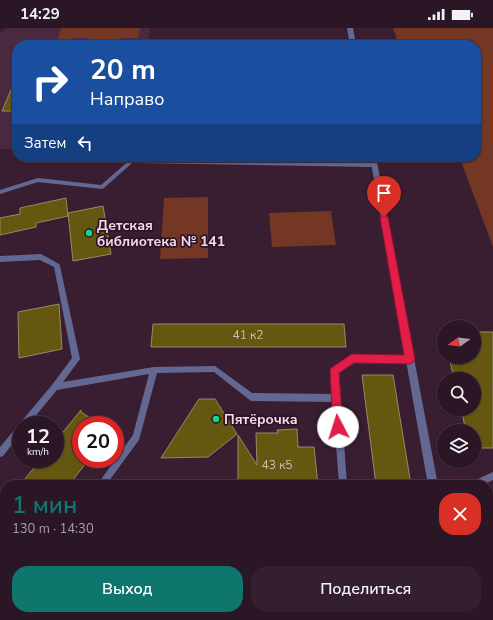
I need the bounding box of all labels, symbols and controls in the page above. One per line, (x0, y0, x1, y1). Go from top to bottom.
text: 14:29 (20, 4, 60, 24)
text: 20 m (90, 51, 156, 89)
icon: right (24, 56, 76, 108)
text: Направо (90, 87, 164, 111)
icon: left (74, 132, 96, 154)
text: Затем (24, 133, 66, 153)
pin (367, 176, 401, 217)
icon: arrive (373, 182, 395, 204)
place label: Детская библиотека № 141 (97, 216, 225, 251)
marker: Детская библиотека № 141 (84, 228, 94, 238)
north arrow (437, 320, 481, 364)
map controls (437, 320, 481, 468)
house number: 41 к2 (233, 327, 264, 343)
button: search (437, 372, 481, 416)
position arrow (317, 406, 359, 448)
place label: Пятёрочка (224, 410, 298, 429)
marker: Пятёрочка (211, 414, 221, 424)
speed limit sign: 20 (72, 416, 124, 468)
text: 12 (26, 423, 50, 450)
button: layers (437, 424, 481, 468)
text: km/h (27, 445, 49, 459)
house number: 43 к5 (262, 457, 293, 473)
text: 1 мин (12, 489, 77, 521)
button: close (439, 493, 481, 535)
text: 130 m · 14:30 (12, 520, 94, 538)
button: Выход (12, 566, 243, 612)
button: Поделиться (251, 566, 481, 612)

